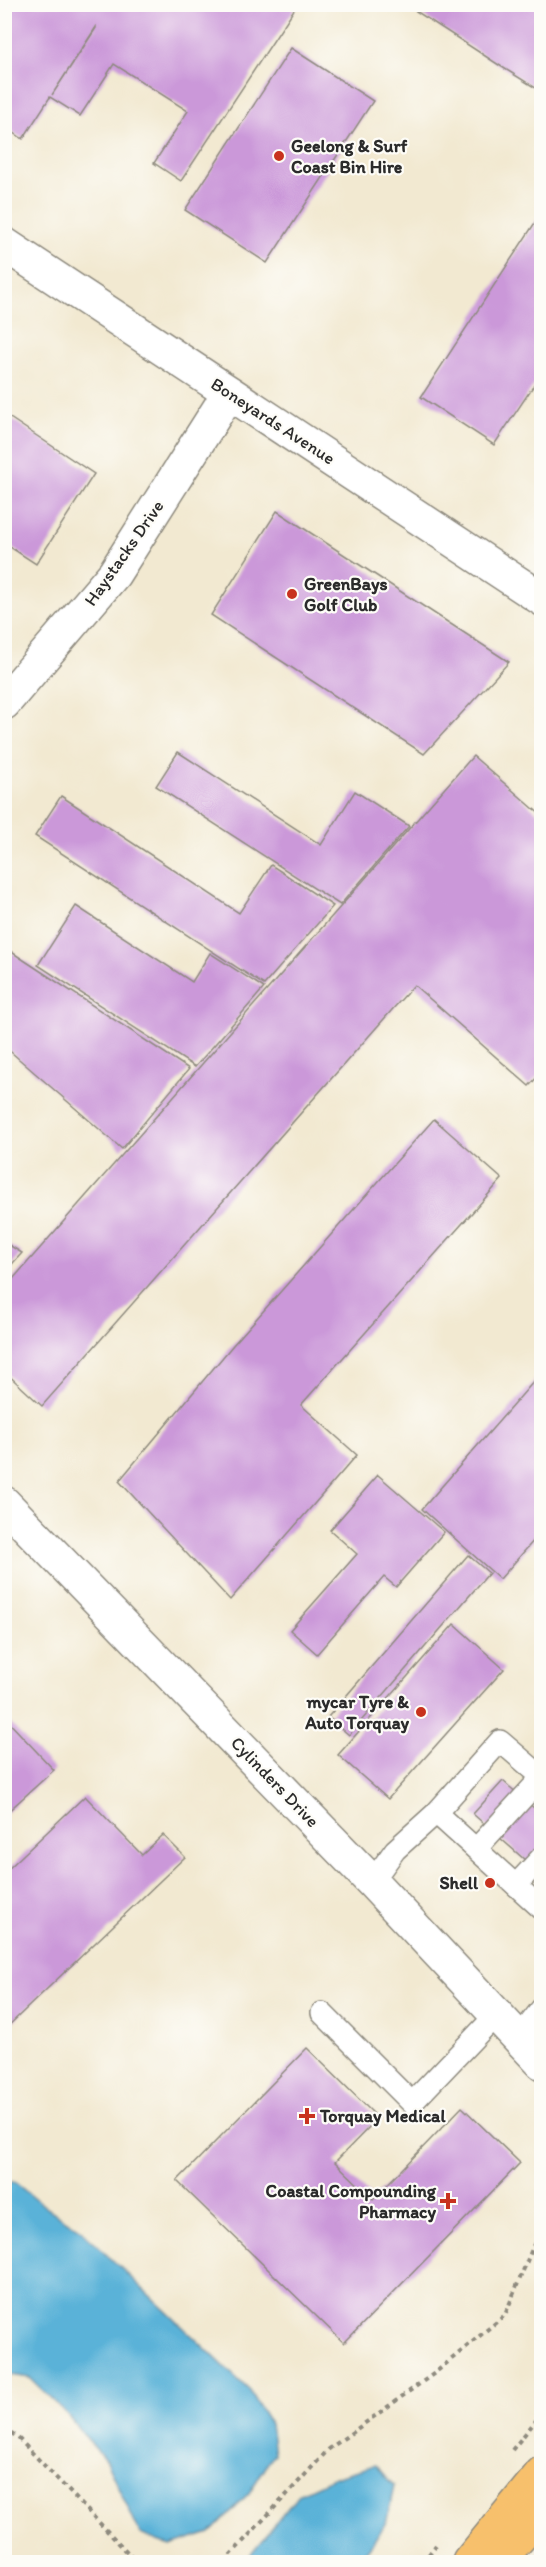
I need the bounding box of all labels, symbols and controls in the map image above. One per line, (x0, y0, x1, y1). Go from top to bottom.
place label: Geelong & Surf Coast Bin Hire (291, 135, 408, 178)
marker: Geelong & Surf Coast Bin Hire (272, 149, 286, 163)
street label: Boneyards Avenue (207, 373, 339, 469)
street label: Haystacks Drive (79, 496, 169, 610)
place label: GreenBays Golf Club (304, 573, 388, 616)
marker: GreenBays Golf Club (285, 587, 299, 601)
place label: mycar Tyre & Auto Torquay (304, 1691, 410, 1734)
marker: mycar Tyre & Auto Torquay (414, 1705, 428, 1719)
street label: Cylinders Drive (226, 1732, 324, 1832)
place label: Shell (439, 1872, 479, 1894)
marker: Shell (483, 1876, 497, 1890)
place label: Torquay Medical (319, 2105, 446, 2127)
marker: Torquay Medical (298, 2107, 316, 2125)
place label: Coastal Compounding Pharmacy (266, 2180, 437, 2223)
marker: Coastal Compounding Pharmacy (441, 2194, 455, 2208)

